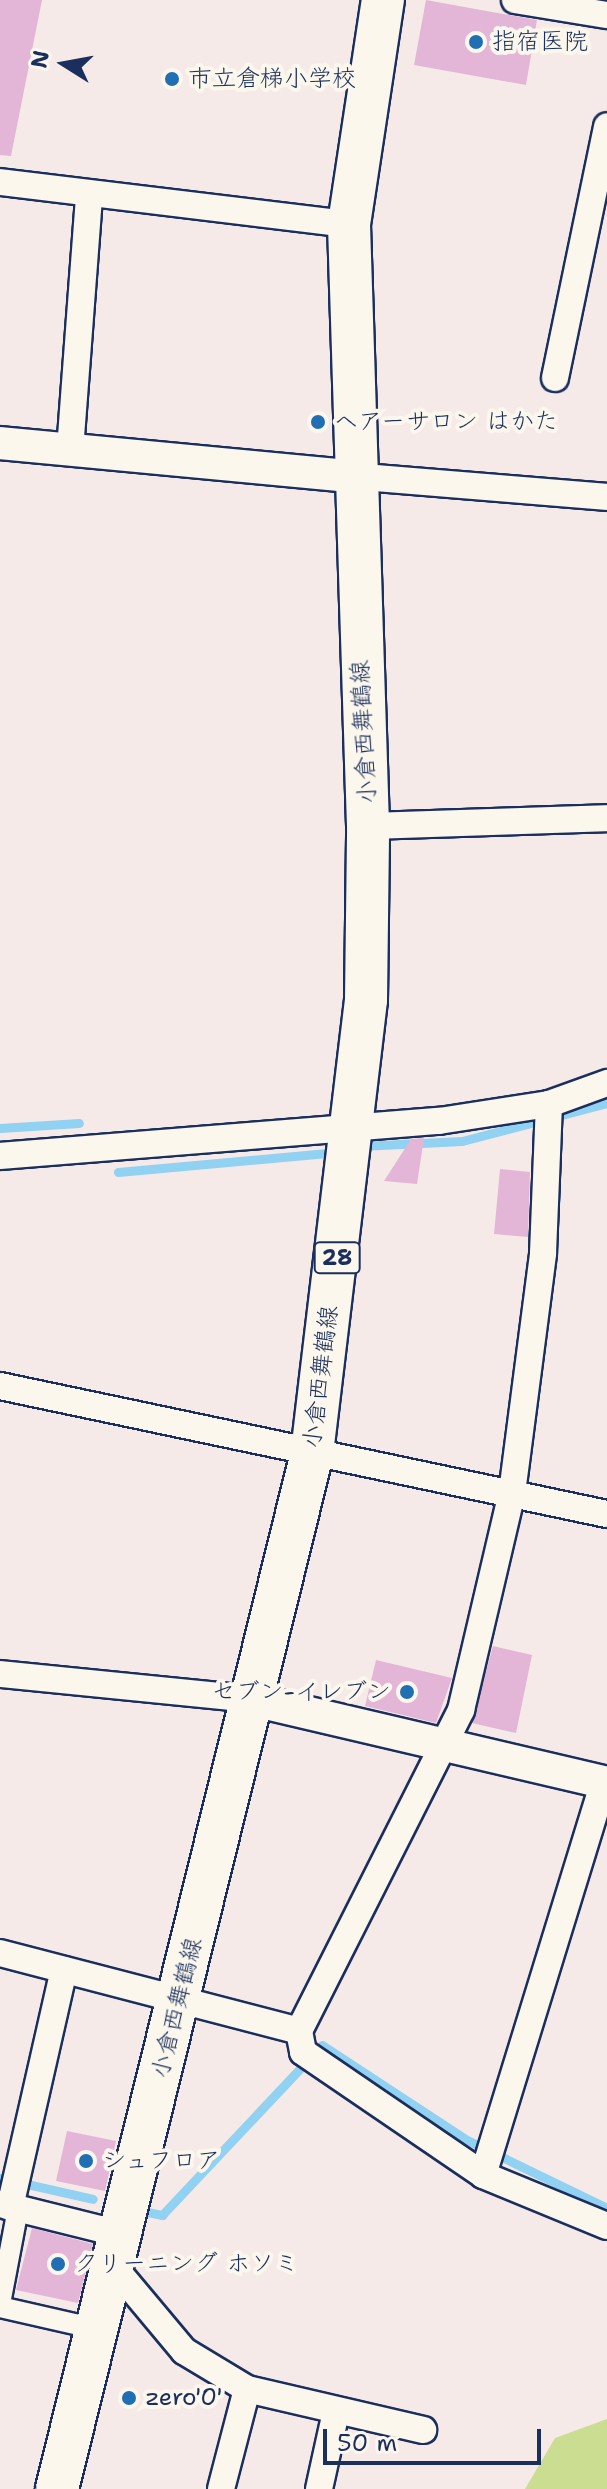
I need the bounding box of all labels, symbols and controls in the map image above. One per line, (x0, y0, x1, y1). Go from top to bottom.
north arrow (24, 24, 104, 104)
place label: 指宿医院 (492, 28, 588, 56)
marker: 指宿医院 (467, 33, 485, 51)
text: N (24, 48, 56, 71)
place label: 市立倉梯小学校 (188, 65, 356, 93)
marker: 市立倉梯小学校 (163, 70, 181, 88)
place label: ヘアーサロン はかた (334, 408, 557, 436)
marker: ヘアーサロン はかた (309, 413, 327, 431)
street label: 小倉西舞鶴線 (346, 659, 382, 805)
road number: 28 (313, 1240, 361, 1276)
street label: 小倉西舞鶴線 (298, 1304, 344, 1450)
place label: セブン-イレブン (211, 1678, 391, 1706)
marker: セブン-イレブン (398, 1683, 416, 1701)
street label: 小倉西舞鶴線 (146, 1935, 208, 2081)
place label: シュフロア (102, 2147, 222, 2175)
marker: シュフロア (77, 2152, 95, 2170)
place label: クリーニング ホソミ (74, 2250, 298, 2278)
marker: クリーニング ホソミ (49, 2255, 67, 2273)
place label: zero'0' (145, 2384, 223, 2412)
marker: zero'0' (120, 2389, 138, 2407)
scale bar (327, 2413, 545, 2463)
text: 50 m (337, 2427, 397, 2459)

